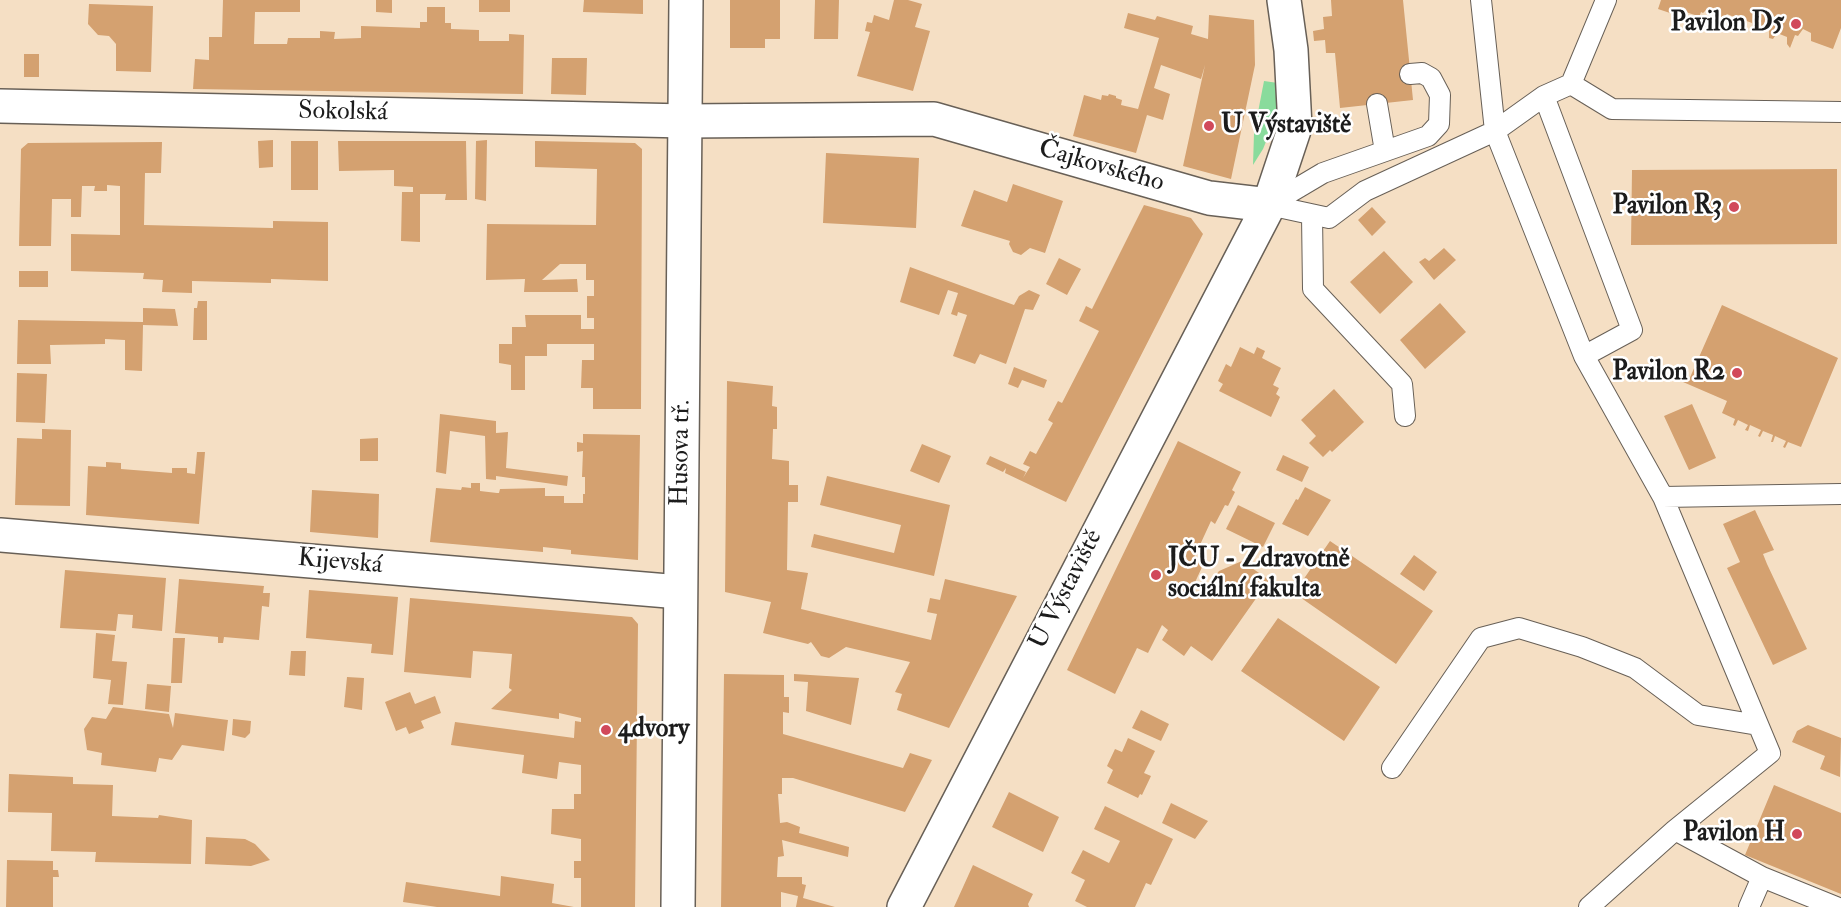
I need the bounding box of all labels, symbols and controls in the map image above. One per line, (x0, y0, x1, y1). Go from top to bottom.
place label: Pavilon D5 (1670, 8, 1784, 40)
marker: Pavilon D5 (1789, 17, 1803, 31)
street label: Sokolská (298, 97, 388, 129)
place label: U Výstaviště (1221, 110, 1351, 142)
marker: U Výstaviště (1202, 119, 1216, 133)
street label: Čajkovského (1035, 134, 1167, 200)
place label: Pavilon R3 (1612, 191, 1722, 223)
marker: Pavilon R3 (1727, 200, 1741, 214)
place label: Pavilon R2 (1612, 357, 1725, 389)
marker: Pavilon R2 (1730, 366, 1744, 380)
street label: Husova tř. (665, 400, 699, 506)
street label: U Výstaviště (1024, 525, 1110, 655)
street label: Kijevská (296, 544, 384, 582)
place label: JČU - Zdravotně sociální fakulta (1168, 544, 1350, 606)
marker: JČU - Zdravotně sociální fakulta (1149, 568, 1163, 582)
place label: 4dvory (618, 714, 689, 746)
marker: 4dvory (599, 723, 613, 737)
place label: Pavilon H (1683, 818, 1785, 850)
marker: Pavilon H (1790, 827, 1804, 841)

